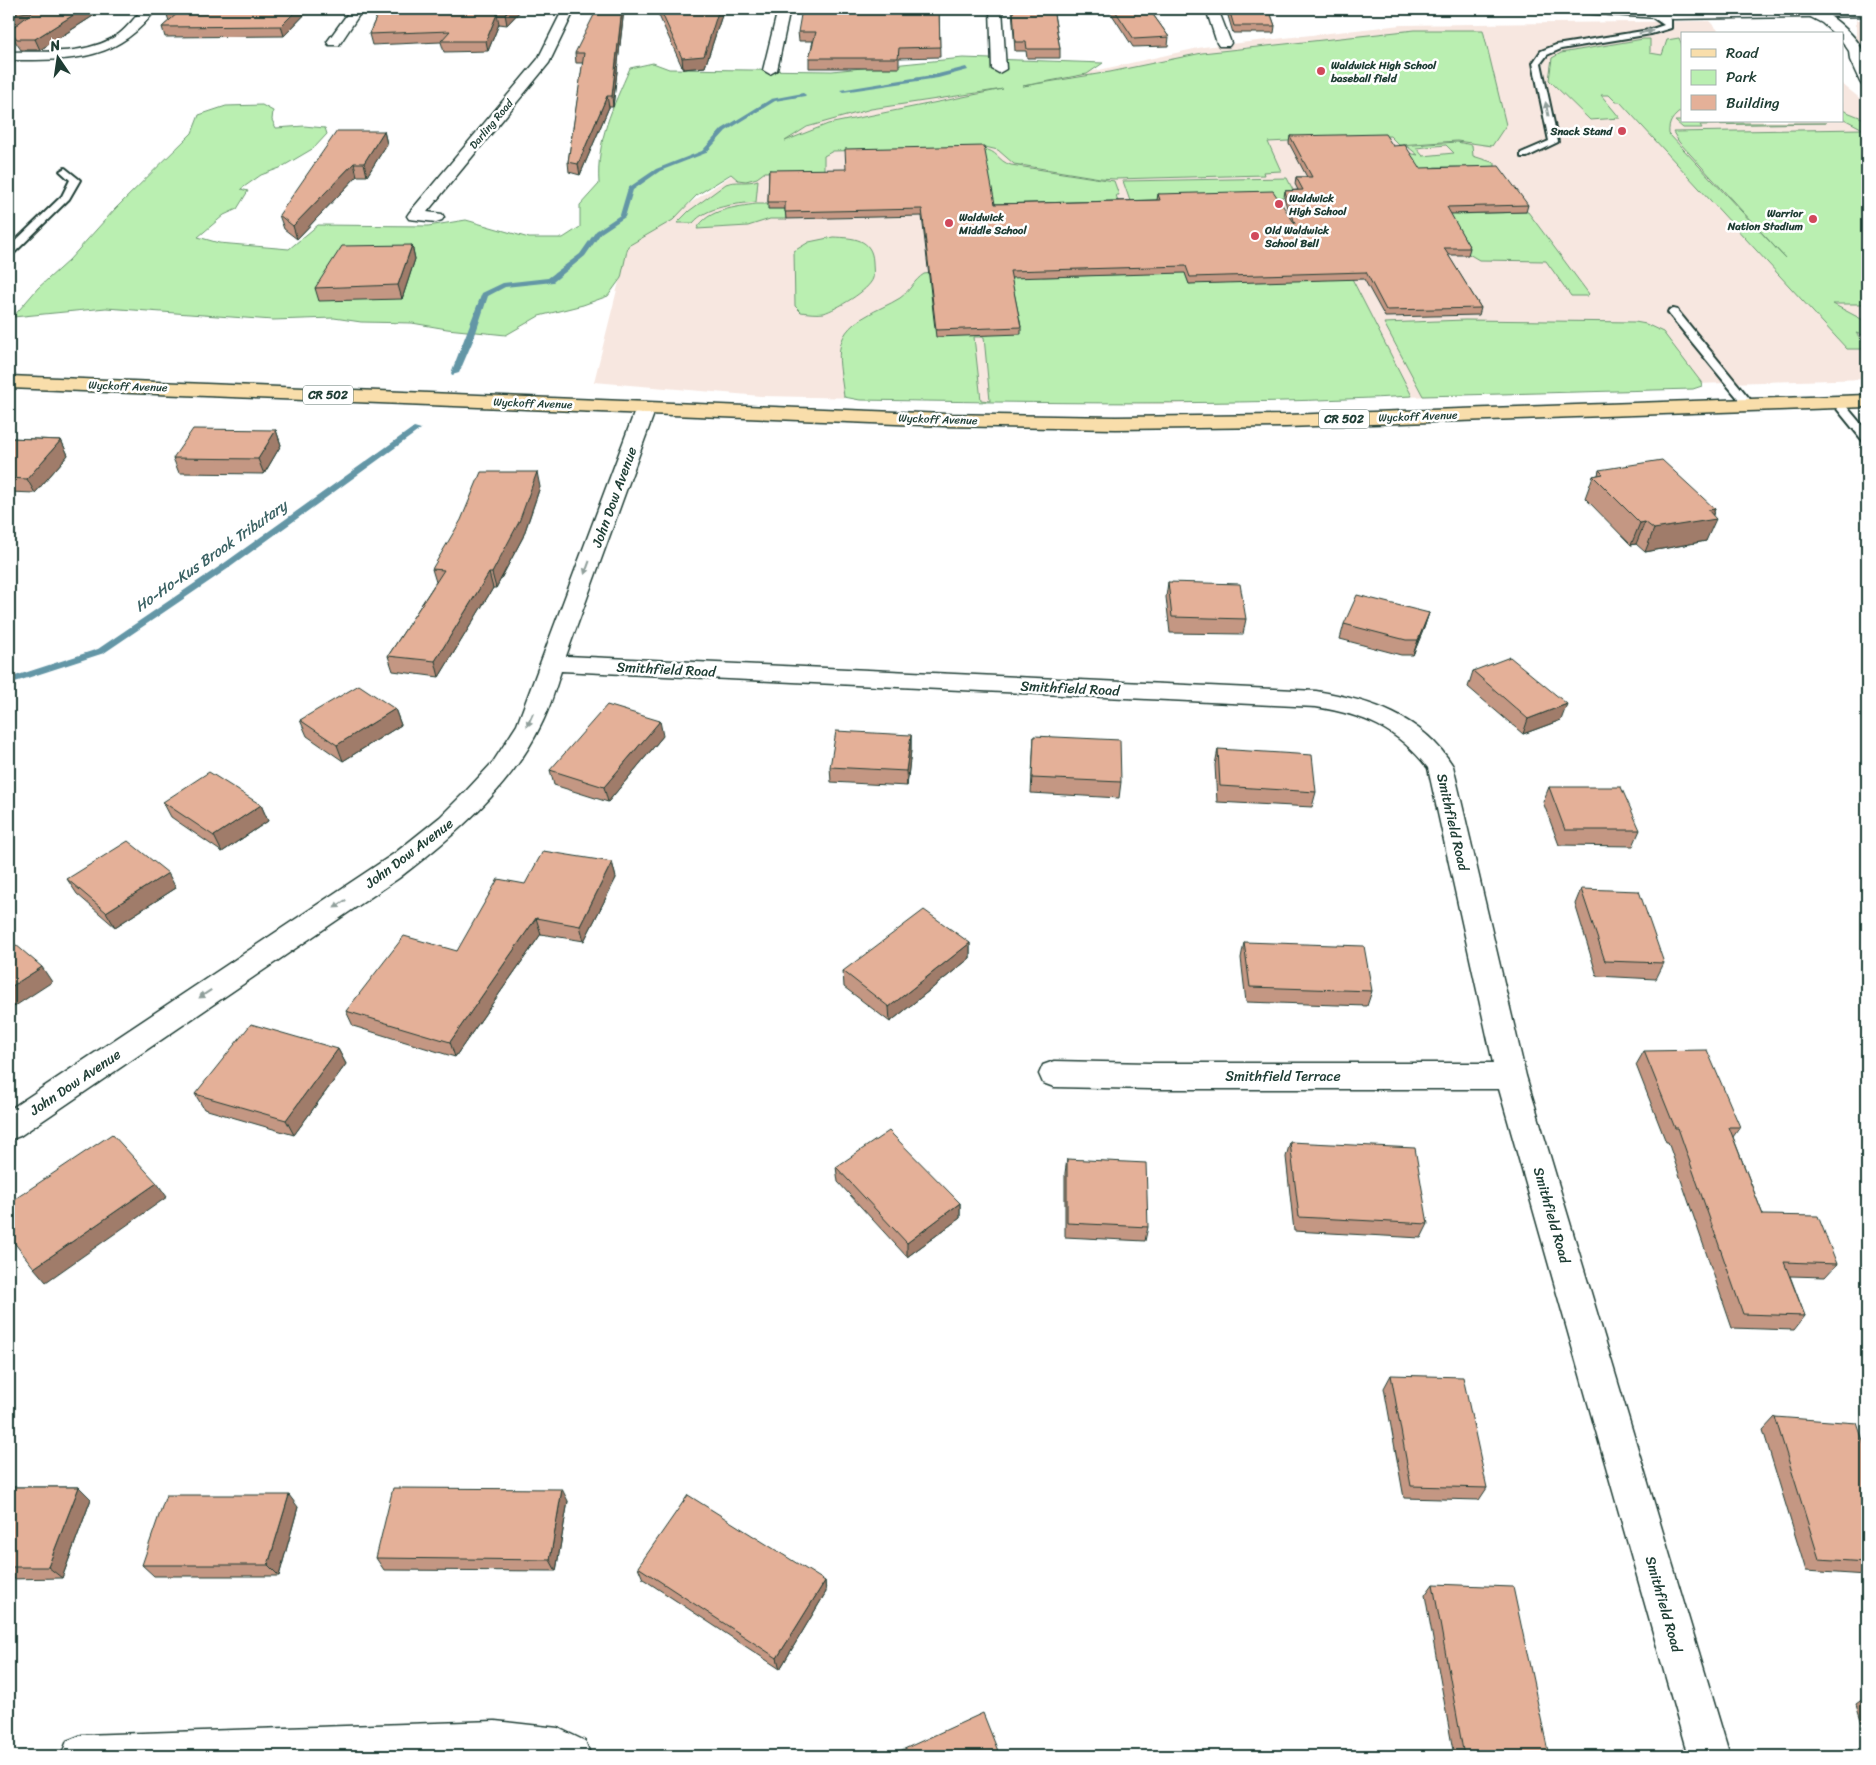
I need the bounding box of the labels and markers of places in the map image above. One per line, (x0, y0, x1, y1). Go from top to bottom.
place label: Waldwick High School baseball field (1330, 56, 1437, 88)
marker: Waldwick High School baseball field (1315, 65, 1327, 77)
place label: Snack Stand (1549, 122, 1613, 141)
marker: Snack Stand (1616, 125, 1628, 137)
place label: Waldwick High School (1288, 189, 1347, 221)
marker: Waldwick High School (1273, 198, 1285, 210)
place label: Warrior Nation Stadium (1727, 204, 1804, 236)
place label: Waldwick Middle School (958, 208, 1027, 240)
marker: Warrior Nation Stadium (1807, 213, 1819, 225)
marker: Waldwick Middle School (943, 217, 955, 229)
place label: Old Waldwick School Bell (1264, 221, 1330, 253)
marker: Old Waldwick School Bell (1249, 230, 1261, 242)

